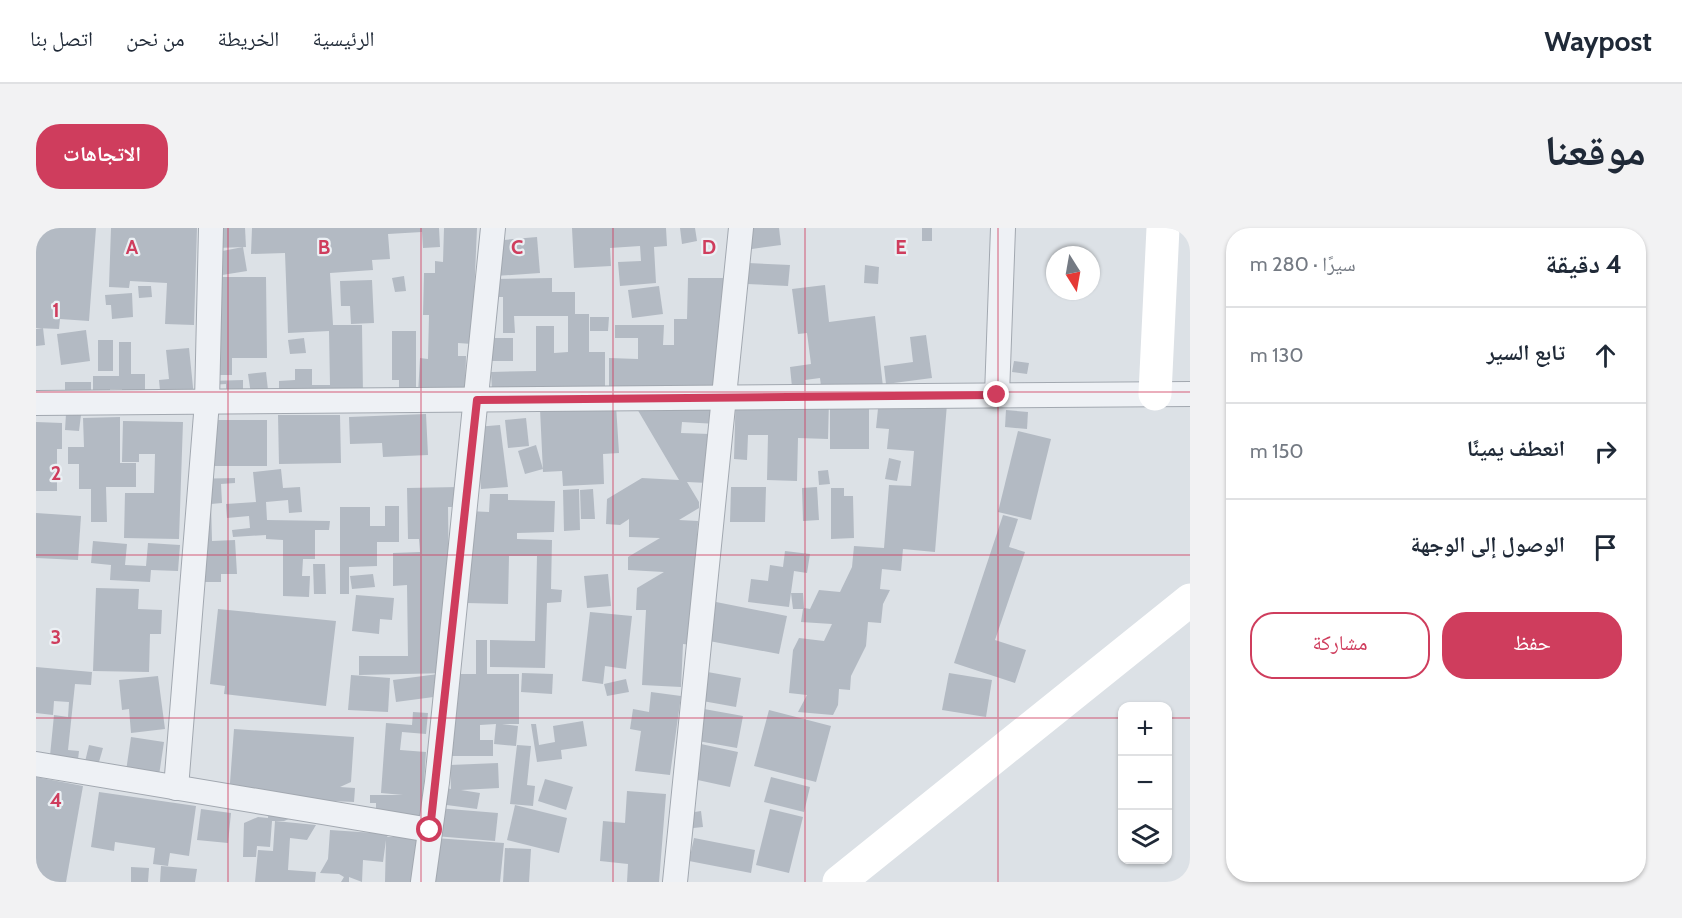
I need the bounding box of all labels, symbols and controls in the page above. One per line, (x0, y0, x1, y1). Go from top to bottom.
text: Waypost (1544, 24, 1652, 58)
text: اتصل بنا (30, 26, 93, 51)
text: من نحن (126, 26, 185, 51)
text: الخريطة (218, 26, 279, 51)
text: الرئيسية (312, 26, 375, 51)
button: الاتجاهات (36, 124, 168, 189)
text: موقعنا (1545, 124, 1646, 176)
text: A (126, 235, 139, 259)
text: B (318, 235, 330, 259)
text: C (511, 235, 523, 259)
text: D (702, 235, 716, 259)
text: E (895, 235, 907, 259)
north arrow (1046, 246, 1100, 300)
text: 4 دقيقة (1545, 248, 1622, 280)
text: سيرًا · 280 m (1250, 252, 1356, 276)
text: 1 (52, 298, 60, 322)
text: تابع السير (1487, 339, 1565, 366)
icon: ahead (1589, 339, 1622, 372)
text: 130 m (1250, 343, 1303, 367)
route end (983, 381, 1009, 407)
text: انعطف يمينًا (1467, 435, 1565, 462)
icon: right (1589, 435, 1622, 468)
text: 150 m (1250, 439, 1303, 463)
text: 2 (51, 461, 61, 485)
text: الوصول إلى الوجهة (1410, 531, 1565, 558)
icon: arrive (1589, 531, 1622, 564)
button: مشاركة (1250, 612, 1430, 679)
button: حفظ (1442, 612, 1622, 679)
text: 3 (51, 625, 61, 649)
map controls (1118, 702, 1172, 864)
button: + (1118, 702, 1172, 756)
button: − (1118, 756, 1172, 810)
text: 4 (50, 788, 62, 812)
button: layers (1118, 810, 1172, 864)
route start (416, 816, 442, 842)

